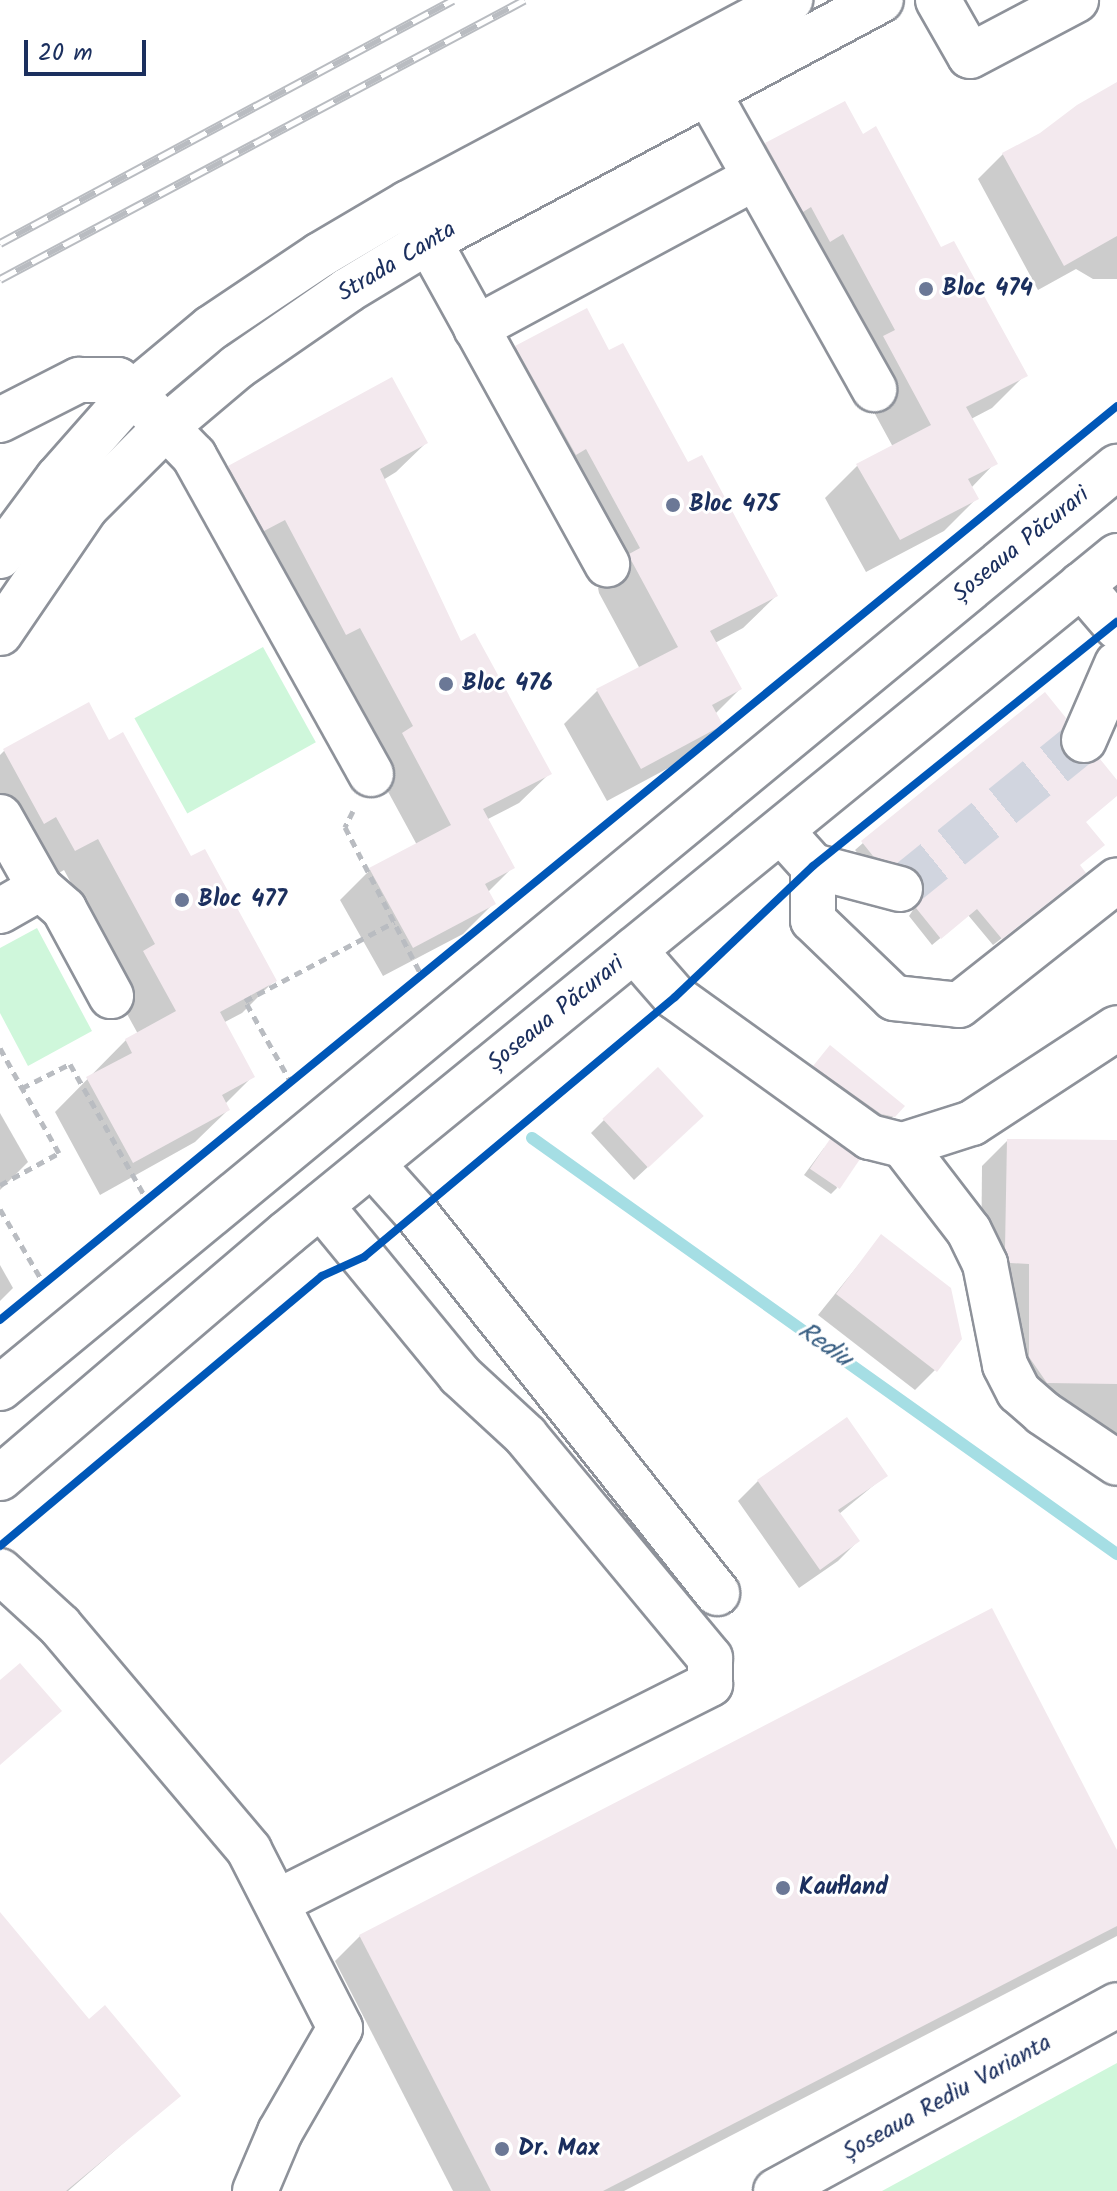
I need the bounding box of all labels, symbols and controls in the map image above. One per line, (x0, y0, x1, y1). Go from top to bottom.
scale bar (28, 24, 150, 74)
text: 20 m (38, 34, 93, 73)
street label: Strada Canta (333, 215, 461, 309)
place label: Bloc 474 (942, 275, 1033, 303)
marker: Bloc 474 (917, 280, 935, 298)
street label: Șoseaua Păcurari (947, 481, 1095, 609)
place label: Bloc 475 (689, 491, 779, 519)
marker: Bloc 475 (664, 496, 682, 514)
place label: Bloc 476 (462, 670, 553, 698)
marker: Bloc 476 (437, 675, 455, 693)
place label: Bloc 477 (198, 886, 287, 914)
marker: Bloc 477 (173, 891, 191, 909)
street label: Șoseaua Păcurari (482, 950, 630, 1078)
water label: Rediu (791, 1316, 857, 1376)
place label: Kaufland (799, 1874, 888, 1902)
marker: Kaufland (774, 1879, 792, 1897)
street label: Șoseaua Rediu Varianta (837, 2029, 1057, 2167)
place label: Dr. Max (518, 2135, 599, 2163)
marker: Dr. Max (493, 2140, 511, 2158)

